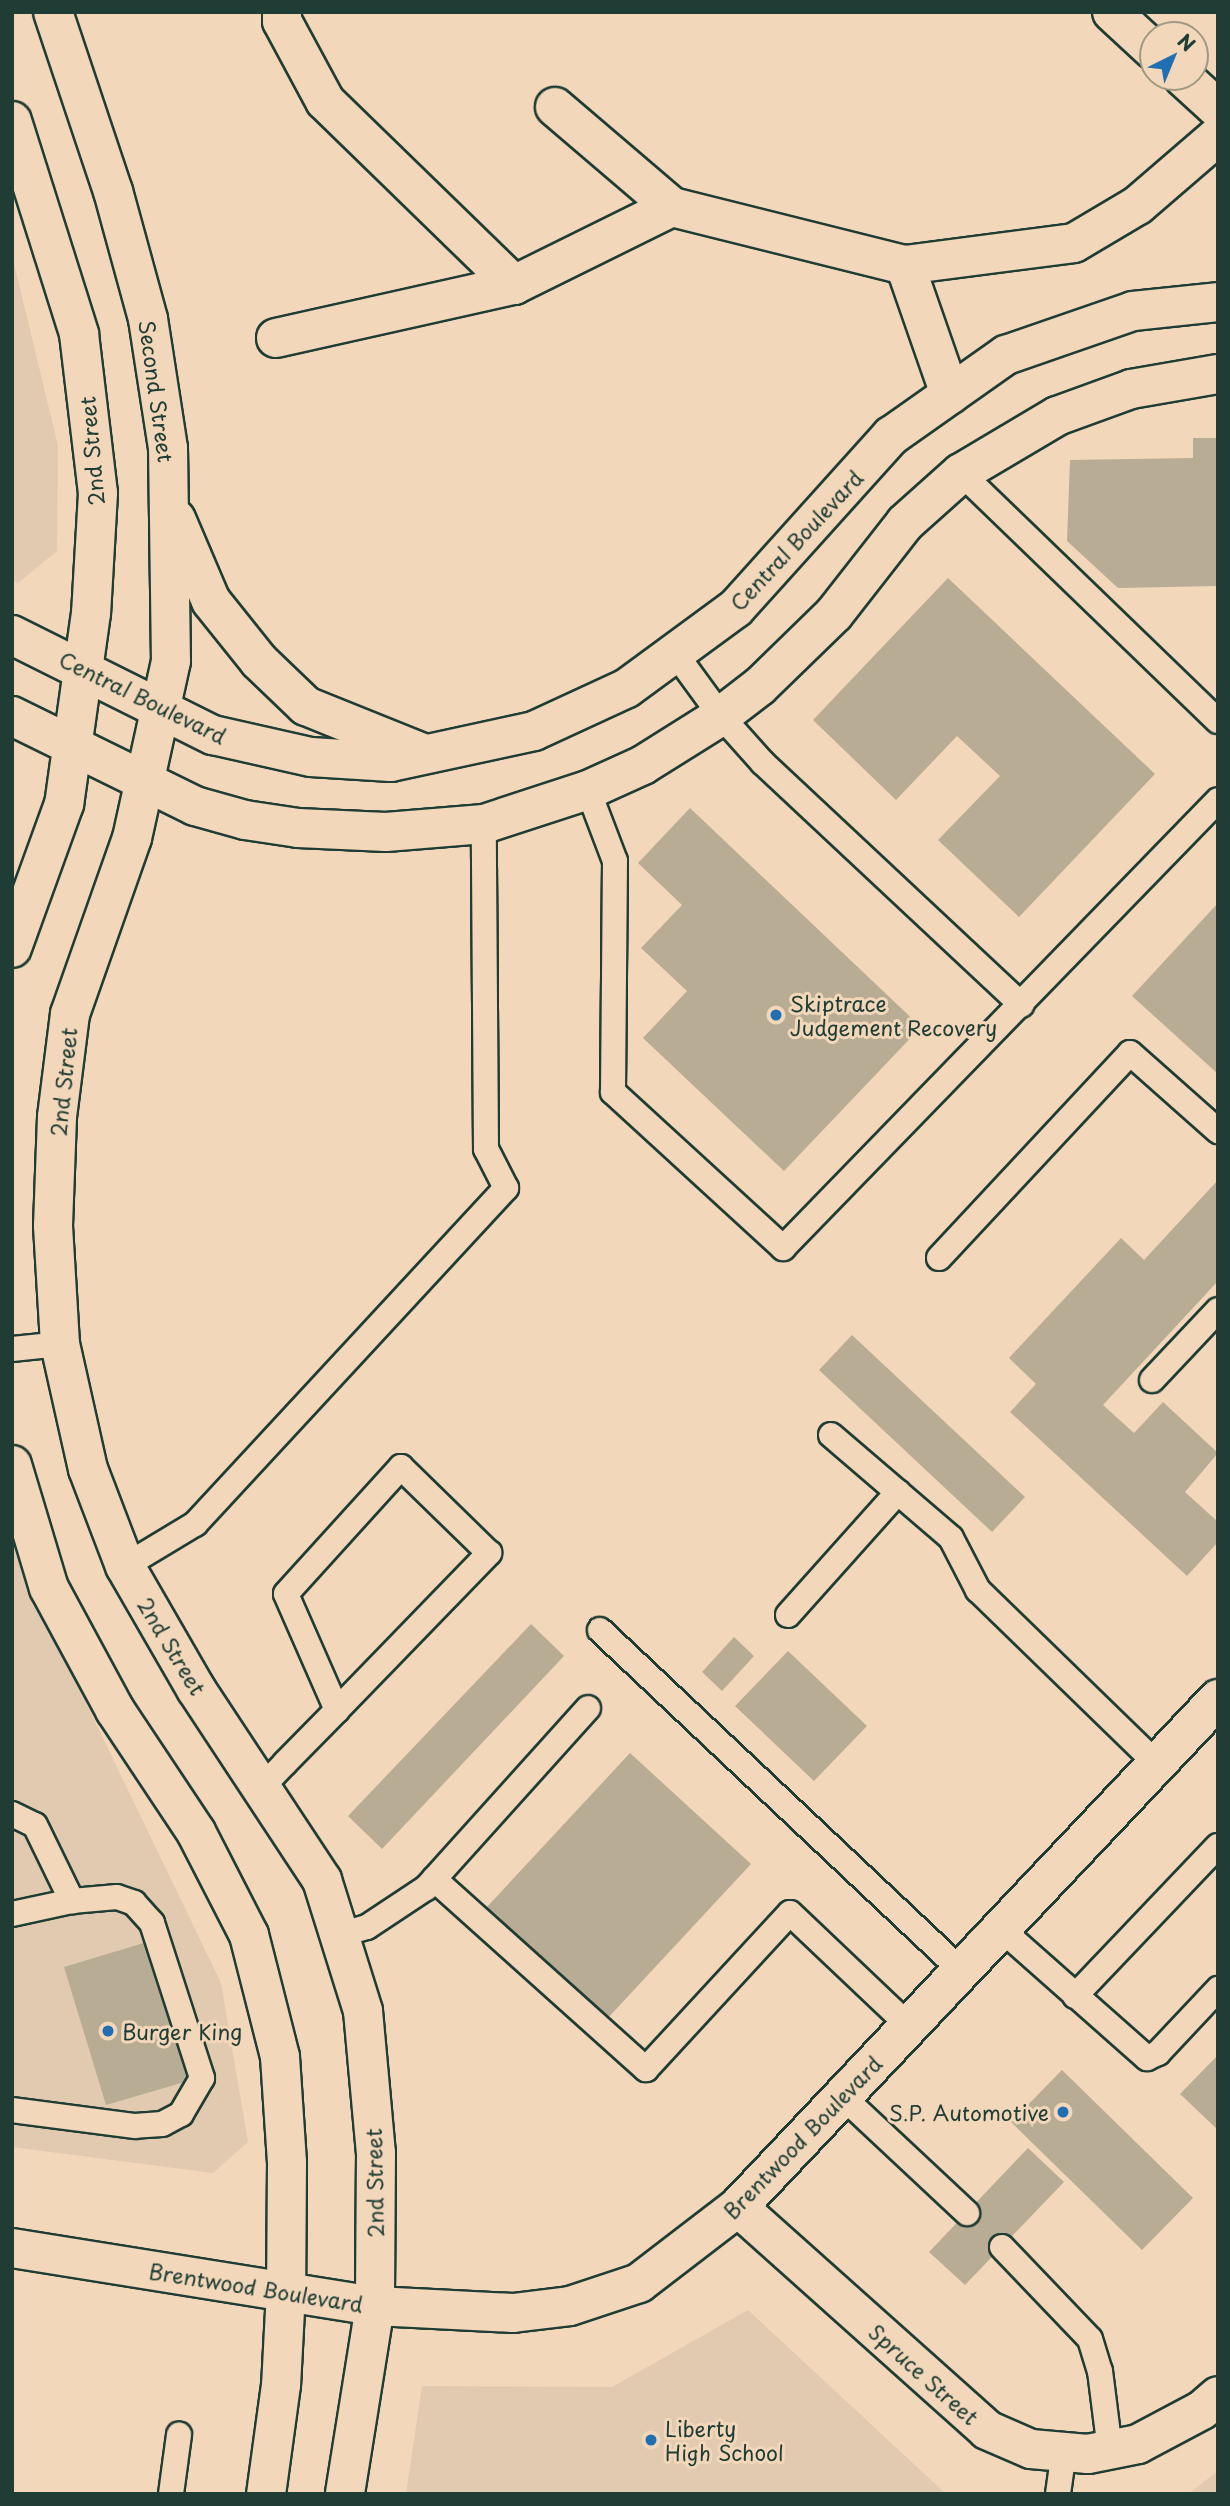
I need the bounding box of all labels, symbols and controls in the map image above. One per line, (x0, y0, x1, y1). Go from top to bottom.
north arrow (1139, 21, 1209, 91)
text: N (1172, 27, 1202, 57)
street label: Second Street (135, 319, 179, 463)
street label: 2nd Street (74, 395, 108, 507)
street label: Central Boulevard (724, 464, 868, 616)
street label: Central Boulevard (55, 646, 231, 748)
place label: Skiptrace Judgement Recovery (790, 990, 999, 1040)
marker: Skiptrace Judgement Recovery (768, 1007, 784, 1023)
street label: 2nd Street (45, 1026, 81, 1138)
street label: 2nd Street (133, 1593, 211, 1699)
place label: Burger King (122, 2018, 241, 2044)
marker: Burger King (100, 2023, 116, 2039)
street label: Brentwood Boulevard (718, 2051, 886, 2223)
place label: S.P. Automotive (889, 2099, 1049, 2125)
marker: S.P. Automotive (1055, 2104, 1071, 2120)
street label: 2nd Street (360, 2128, 388, 2238)
street label: Brentwood Boulevard (147, 2258, 365, 2316)
street label: Spruce Street (864, 2318, 984, 2430)
place label: Liberty High School (665, 2415, 785, 2465)
marker: Liberty High School (643, 2432, 659, 2448)

